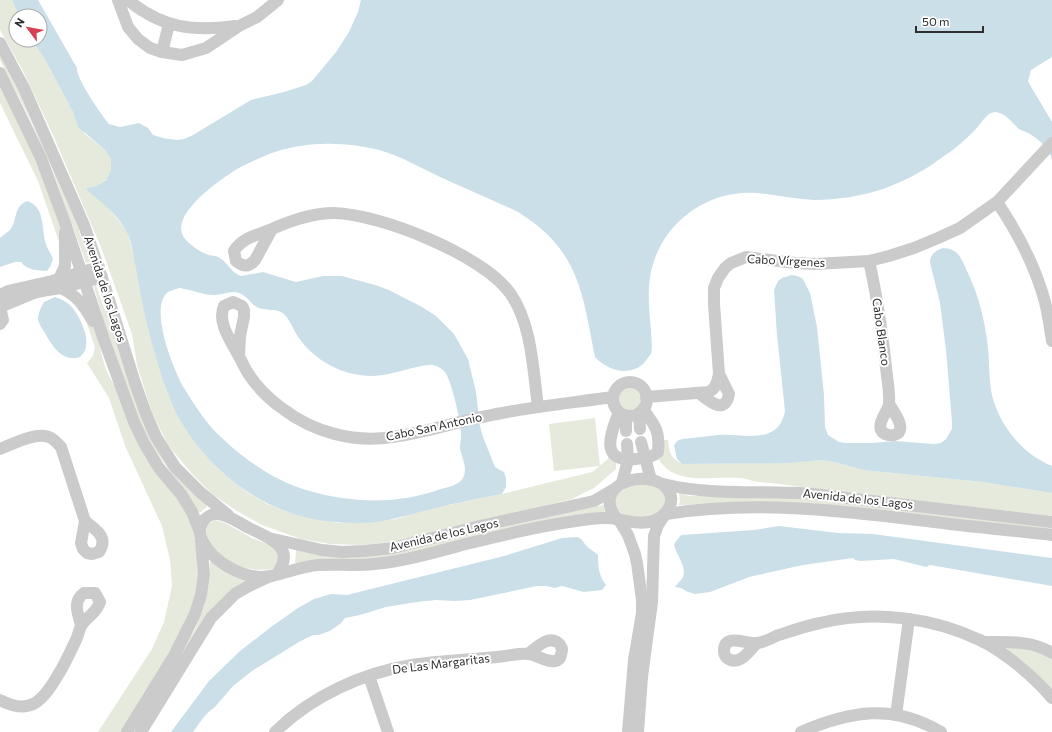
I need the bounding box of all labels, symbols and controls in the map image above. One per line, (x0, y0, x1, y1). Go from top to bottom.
north arrow (8, 8, 48, 48)
scale bar (916, 8, 983, 34)
text: 50 m (922, 14, 950, 28)
text: N (11, 15, 27, 29)
street label: Avenida de los Lagos (82, 234, 130, 344)
street label: Cabo Vírgenes (747, 251, 826, 269)
street label: Cabo Blanco (870, 297, 894, 367)
street label: Cabo San Antonio (384, 409, 483, 443)
street label: Avenida de los Lagos (802, 485, 914, 511)
street label: Avenida de los Lagos (388, 515, 499, 553)
street label: De Las Margaritas (391, 650, 490, 676)

